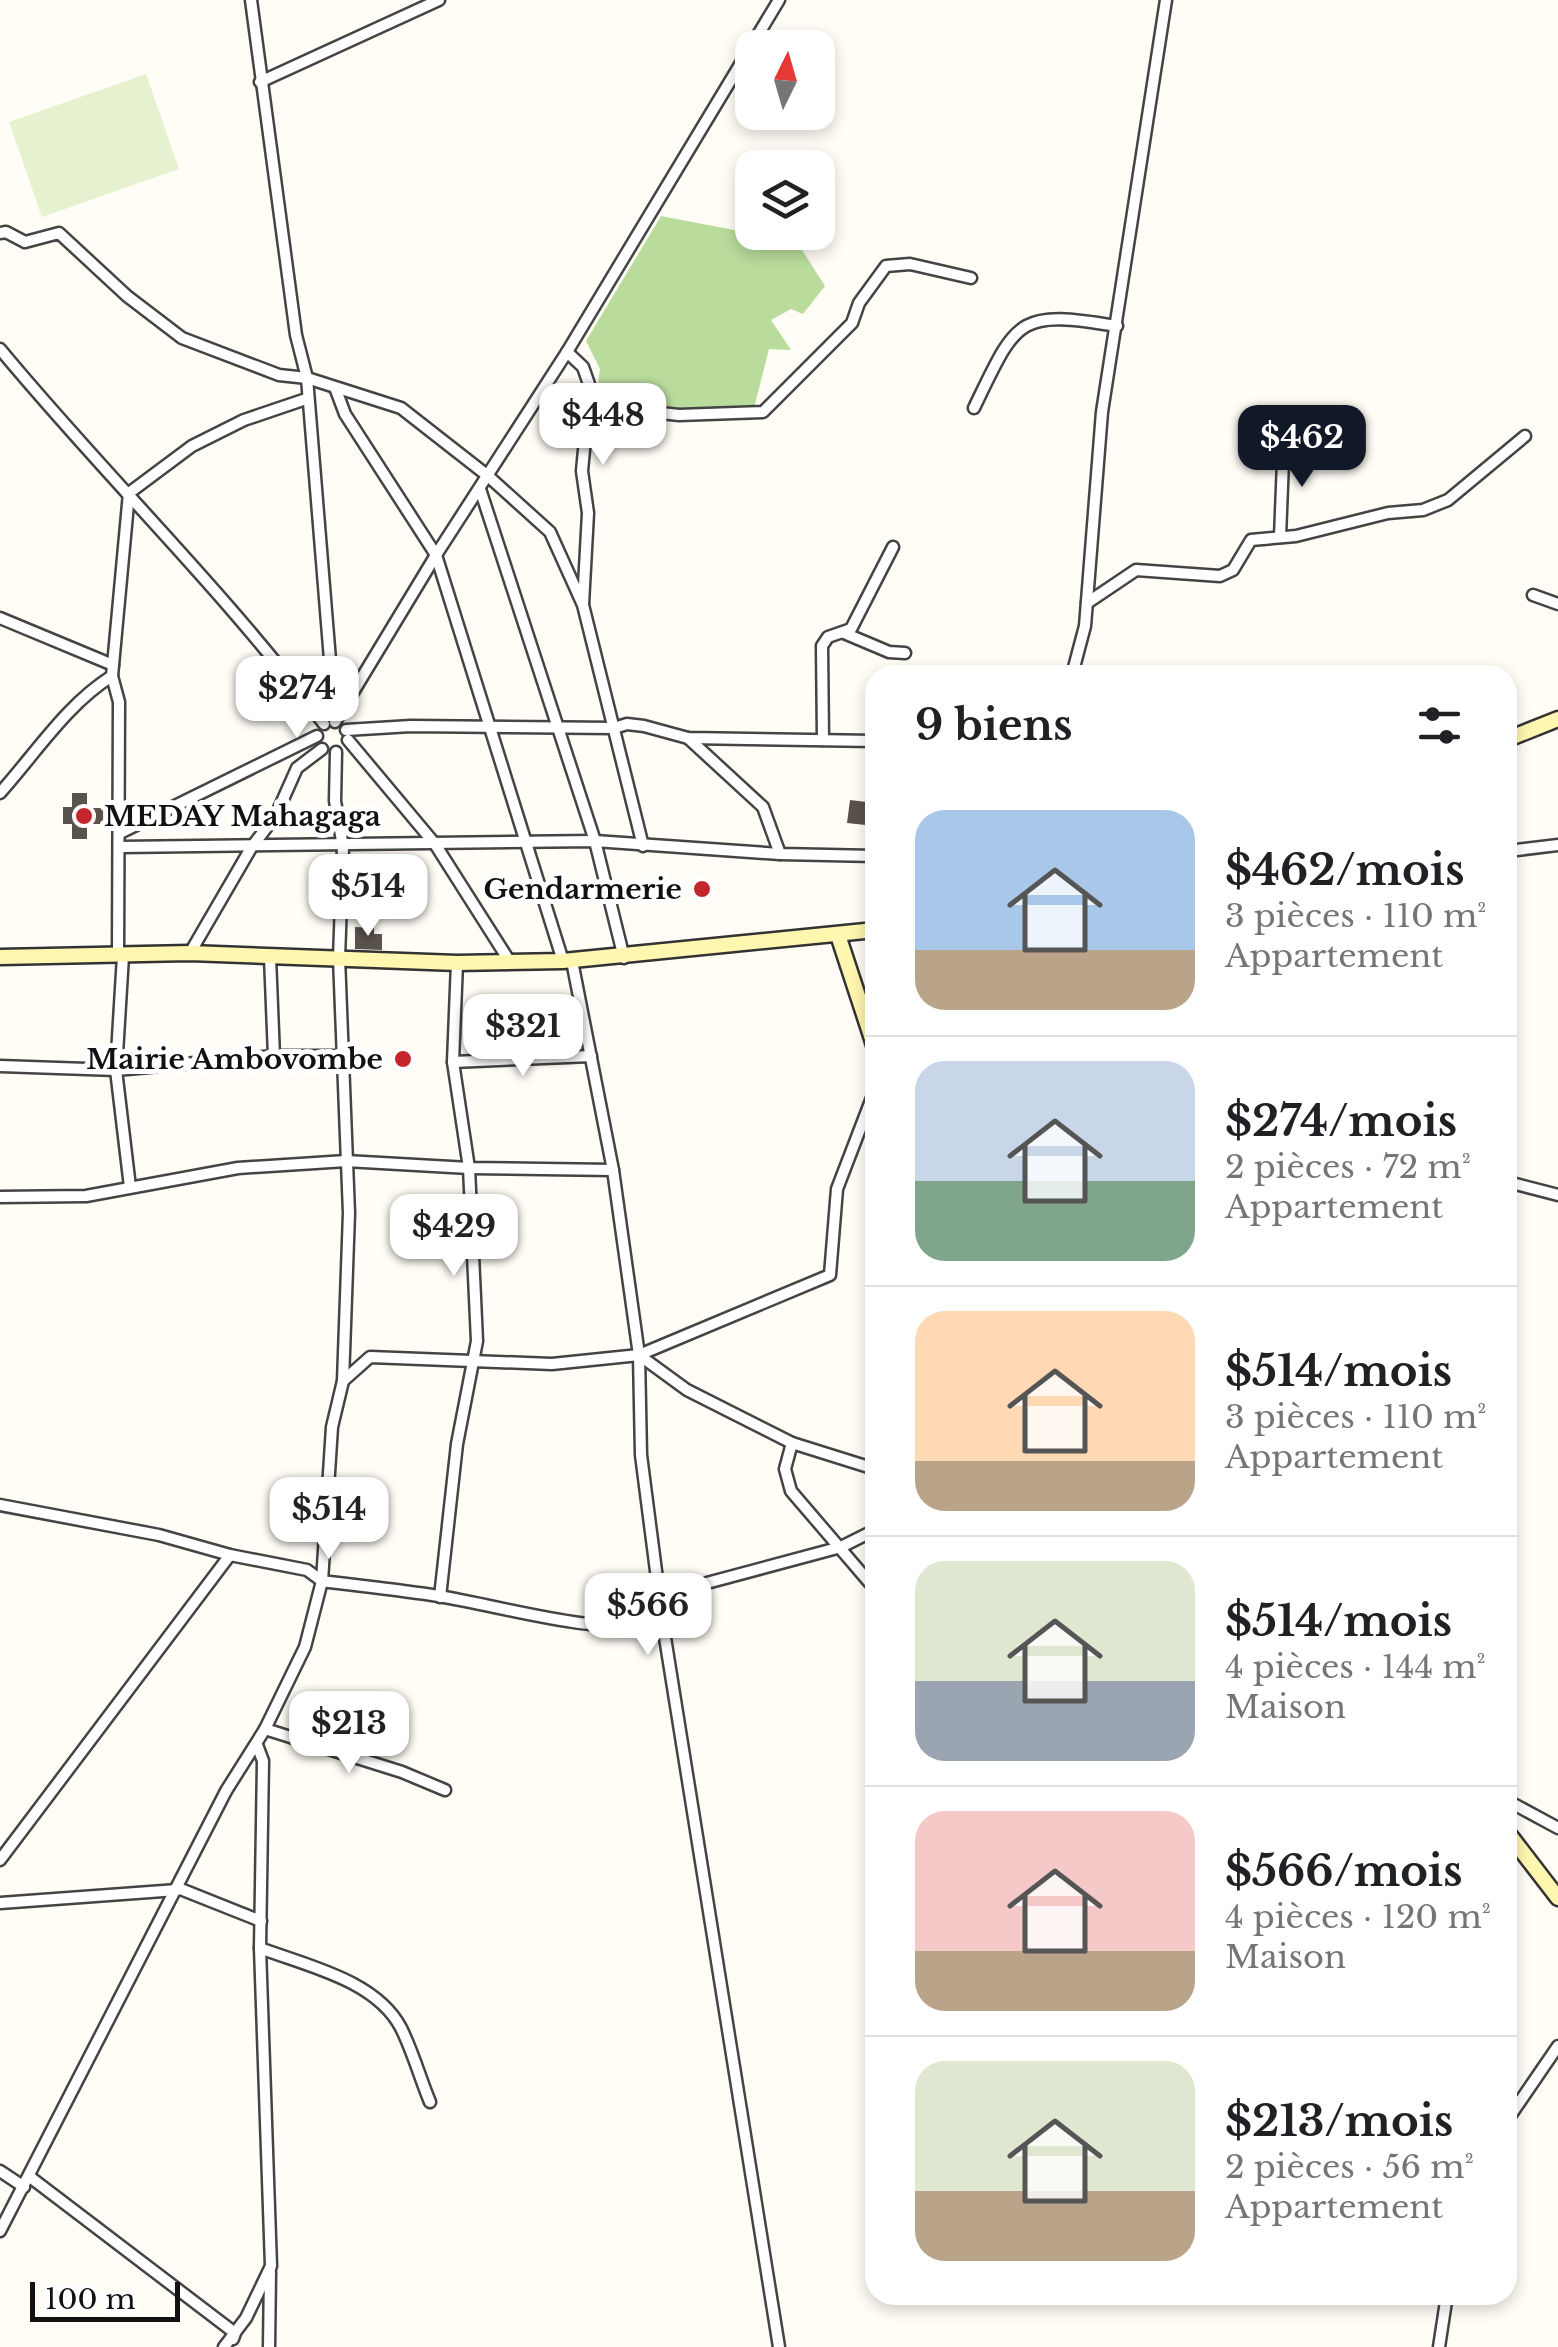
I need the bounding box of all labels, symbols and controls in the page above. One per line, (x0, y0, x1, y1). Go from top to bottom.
north arrow (735, 30, 835, 130)
map controls (735, 30, 835, 250)
button: layers (735, 150, 835, 250)
pin: $448 (544, 383, 662, 468)
text: $448 (561, 395, 645, 435)
pin: $462 (1243, 405, 1361, 490)
text: $462 (1260, 417, 1344, 457)
pin: $274 (238, 656, 356, 741)
text: $274 (258, 668, 336, 708)
icon: filters (1412, 698, 1467, 753)
text: 9 biens (915, 699, 1073, 751)
place label: MEDAY Mahagaga (104, 799, 381, 834)
marker: MEDAY Mahagaga (73, 805, 95, 827)
text: $462/mois (1225, 844, 1465, 896)
icon: home (995, 850, 1115, 970)
pin: $514 (309, 854, 427, 939)
text: $514 (331, 866, 405, 906)
place label: Gendarmerie (484, 872, 682, 907)
marker: Gendarmerie (691, 878, 713, 900)
text: 3 pièces · 110 m² (1225, 896, 1486, 936)
text: Appartement (1225, 936, 1443, 976)
pin: $321 (464, 994, 582, 1079)
text: $321 (485, 1006, 561, 1046)
place label: Mairie Ambovombe (86, 1042, 383, 1077)
marker: Mairie Ambovombe (392, 1048, 414, 1070)
text: $274/mois (1225, 1095, 1457, 1147)
icon: home (995, 1101, 1115, 1221)
text: 2 pièces · 72 m² (1225, 1147, 1471, 1187)
text: Appartement (1225, 1187, 1443, 1227)
pin: $429 (395, 1194, 513, 1279)
text: $429 (412, 1206, 496, 1246)
text: $514/mois (1225, 1345, 1452, 1397)
icon: home (995, 1351, 1115, 1471)
text: 3 pièces · 110 m² (1225, 1397, 1486, 1437)
text: Appartement (1225, 1437, 1443, 1477)
pin: $514 (270, 1477, 388, 1562)
text: $514 (292, 1489, 366, 1529)
pin: $566 (589, 1573, 707, 1658)
text: $566 (607, 1585, 689, 1625)
text: $514/mois (1225, 1595, 1452, 1647)
icon: home (995, 1601, 1115, 1721)
text: 4 pièces · 144 m² (1225, 1647, 1486, 1687)
text: Maison (1225, 1687, 1346, 1727)
pin: $213 (290, 1691, 408, 1776)
text: $213 (311, 1703, 387, 1743)
text: $566/mois (1225, 1845, 1463, 1897)
icon: home (995, 1851, 1115, 1971)
text: 4 pièces · 120 m² (1225, 1897, 1491, 1937)
text: Maison (1225, 1937, 1346, 1977)
text: $213/mois (1225, 2095, 1453, 2147)
icon: home (995, 2101, 1115, 2221)
text: 2 pièces · 56 m² (1225, 2147, 1474, 2187)
text: Appartement (1225, 2187, 1443, 2227)
scale bar (30, 2277, 180, 2322)
text: 100 m (45, 2282, 136, 2317)

